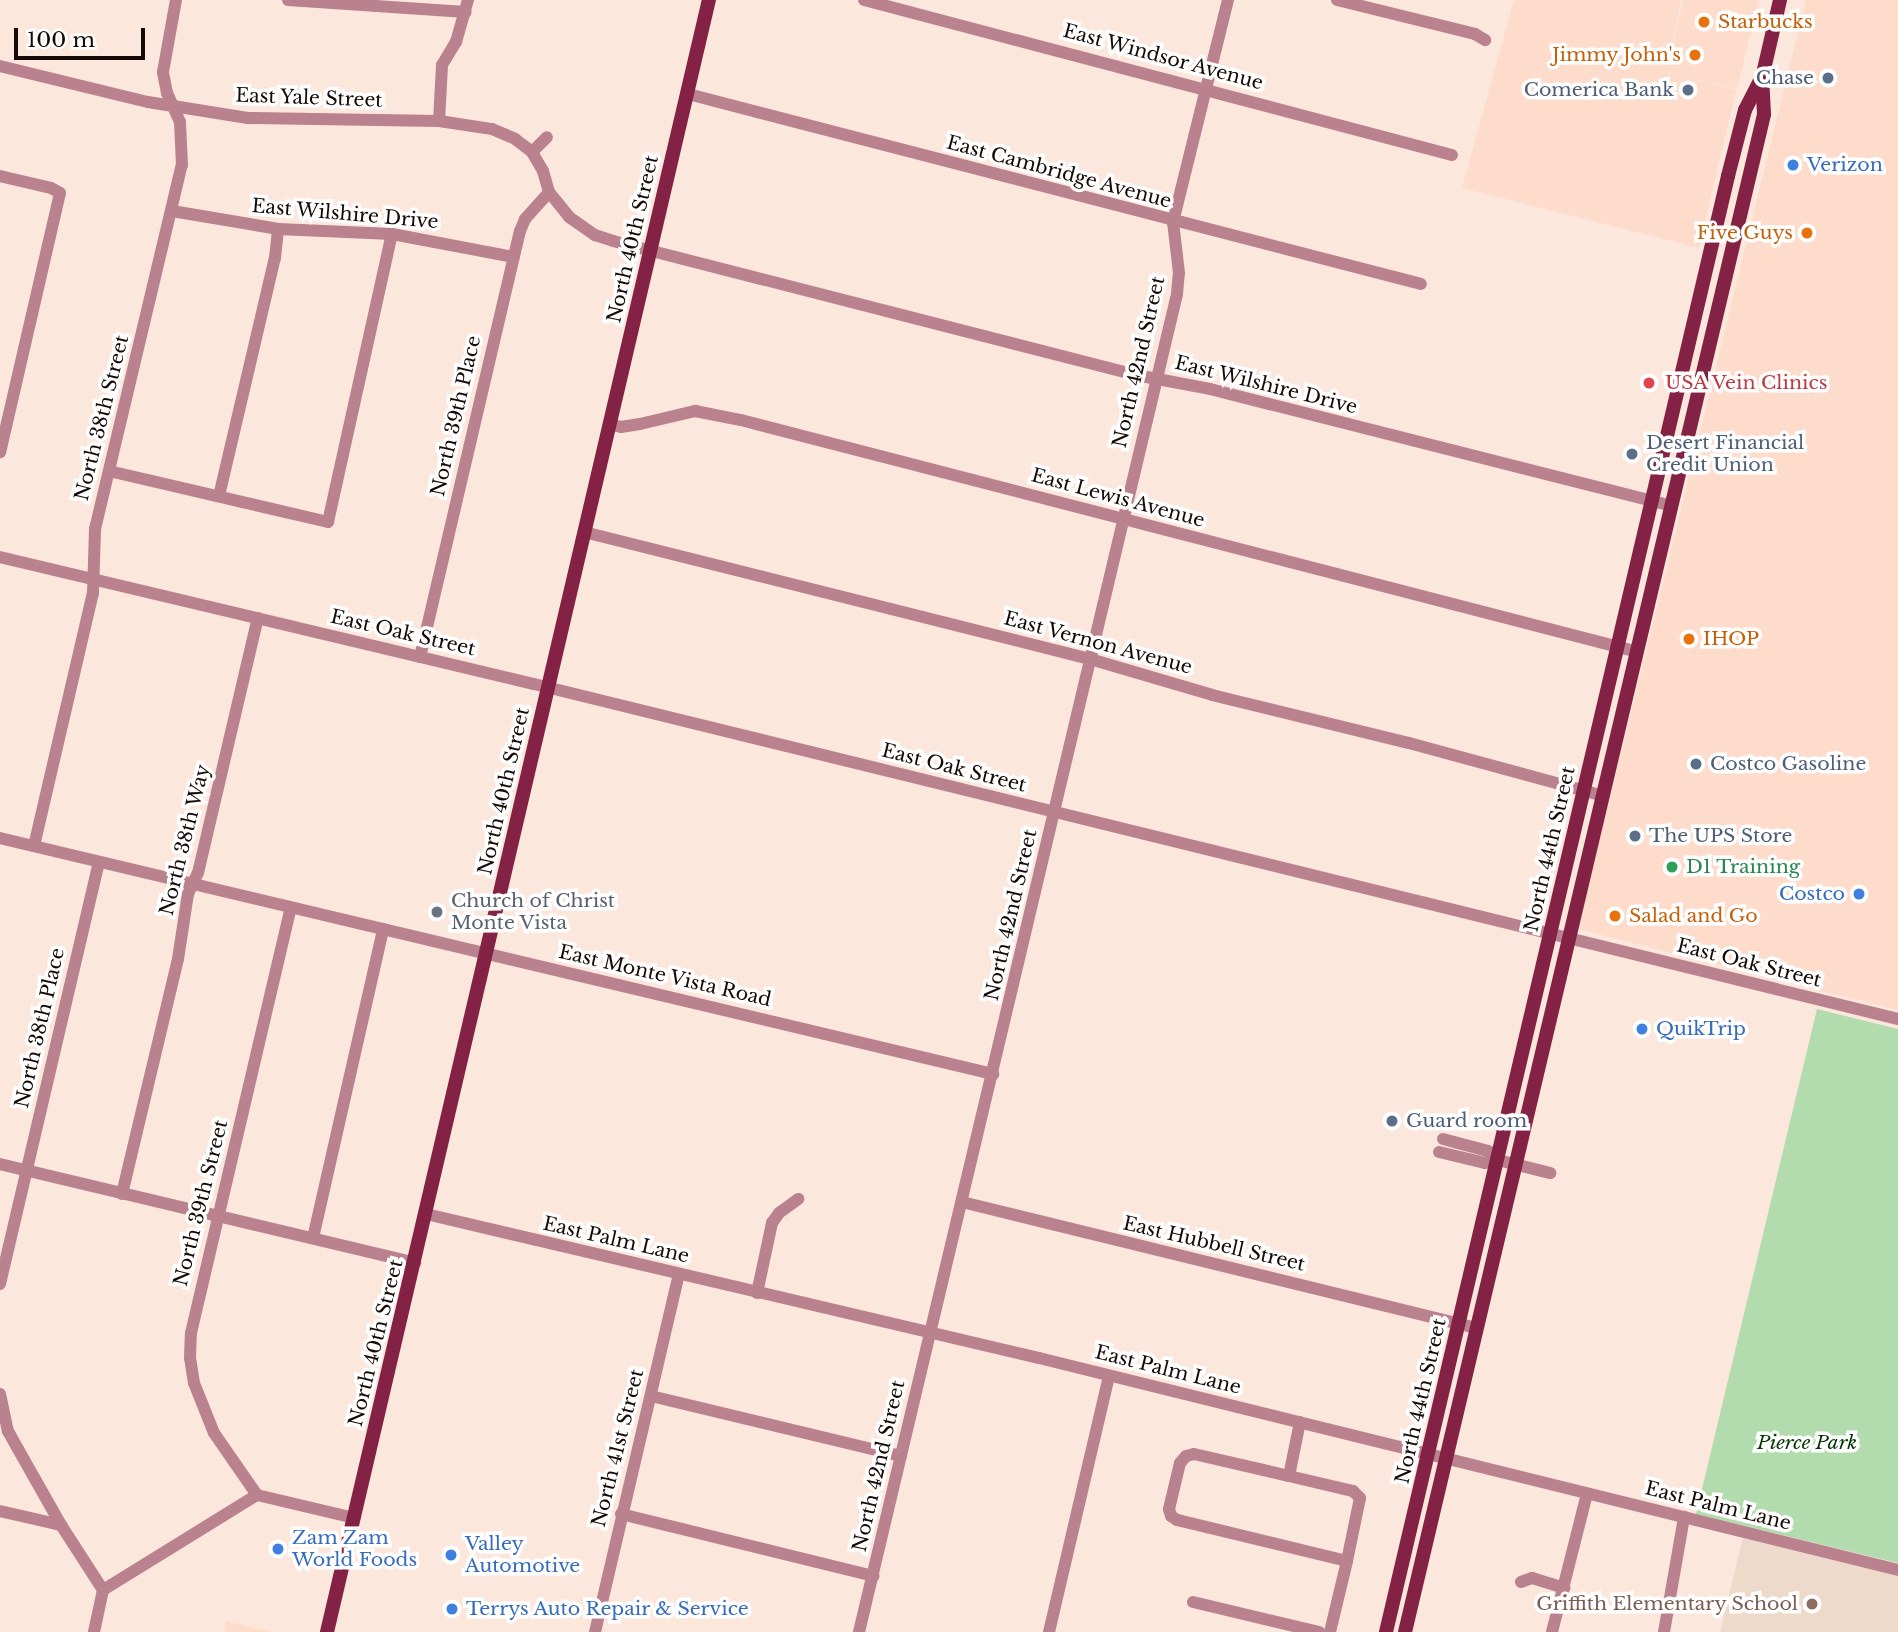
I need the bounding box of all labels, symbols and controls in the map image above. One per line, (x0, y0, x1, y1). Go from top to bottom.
place label: Starbucks (1718, 11, 1813, 33)
scale bar (18, 14, 149, 58)
marker: Starbucks (1696, 14, 1712, 30)
street label: East Windsor Avenue (1060, 19, 1266, 95)
text: 100 m (27, 27, 95, 53)
place label: Jimmy John's (1552, 44, 1681, 66)
marker: Jimmy John's (1687, 47, 1703, 63)
place label: Chase (1756, 67, 1814, 89)
marker: Chase (1820, 70, 1836, 86)
place label: Comerica Bank (1523, 79, 1674, 101)
marker: Comerica Bank (1680, 82, 1696, 98)
street label: East Yale Street (235, 84, 383, 112)
street label: East Cambridge Avenue (944, 131, 1174, 213)
street label: North 40th Street (603, 153, 663, 325)
place label: Verizon (1807, 154, 1883, 176)
marker: Verizon (1785, 157, 1801, 173)
street label: East Wilshire Drive (250, 194, 440, 234)
place label: Five Guys (1697, 222, 1793, 244)
marker: Five Guys (1799, 225, 1815, 241)
street label: North 42nd Street (1108, 274, 1170, 450)
street label: North 38th Street (70, 333, 134, 503)
street label: North 39th Place (426, 333, 486, 499)
street label: East Wilshire Drive (1172, 351, 1360, 419)
place label: USA Vein Clinics (1665, 372, 1829, 394)
marker: USA Vein Clinics (1639, 373, 1659, 393)
place label: Desert Financial Credit Union (1646, 432, 1804, 476)
marker: Desert Financial Credit Union (1624, 446, 1640, 462)
street label: East Lewis Avenue (1029, 464, 1207, 532)
street label: East Oak Street (328, 605, 478, 661)
street label: East Vernon Avenue (1001, 607, 1195, 679)
place label: IHOP (1703, 628, 1759, 650)
marker: IHOP (1681, 631, 1697, 647)
street label: North 40th Street (474, 705, 534, 877)
street label: East Oak Street (879, 739, 1029, 797)
place label: Costco Gasoline (1710, 753, 1866, 775)
marker: Costco Gasoline (1688, 756, 1704, 772)
street label: North 38th Way (155, 762, 215, 918)
street label: North 44th Street (1520, 764, 1580, 934)
place label: The UPS Store (1649, 825, 1792, 847)
street label: North 42nd Street (980, 827, 1042, 1003)
marker: The UPS Store (1627, 828, 1643, 844)
place label: D1 Training (1686, 856, 1801, 878)
marker: D1 Training (1664, 859, 1680, 875)
place label: Costco (1779, 883, 1845, 905)
marker: Costco (1851, 886, 1867, 902)
place label: Church of Christ Monte Vista (451, 890, 615, 934)
marker: Church of Christ Monte Vista (429, 904, 445, 920)
place label: Salad and Go (1629, 905, 1758, 927)
marker: Salad and Go (1607, 908, 1623, 924)
street label: East Oak Street (1674, 934, 1824, 992)
street label: East Monte Vista Road (556, 940, 774, 1012)
street label: North 38th Place (11, 946, 69, 1110)
place label: QuikTrip (1656, 1018, 1746, 1040)
marker: QuikTrip (1634, 1021, 1650, 1037)
place label: Guard room (1406, 1110, 1527, 1132)
marker: Guard room (1384, 1113, 1400, 1129)
street label: North 39th Street (169, 1118, 233, 1288)
street label: East Palm Lane (541, 1212, 691, 1268)
street label: East Hubbell Street (1121, 1212, 1307, 1276)
street label: North 40th Street (344, 1257, 408, 1429)
street label: North 44th Street (1391, 1316, 1451, 1486)
street label: East Palm Lane (1093, 1341, 1243, 1399)
street label: North 41st Street (587, 1367, 649, 1529)
street label: North 42nd Street (848, 1378, 910, 1554)
park label: Pierce Park (1757, 1432, 1857, 1454)
street label: East Palm Lane (1643, 1477, 1793, 1535)
place label: Zam Zam World Foods (292, 1527, 417, 1571)
place label: Valley Automotive (465, 1533, 580, 1577)
marker: Zam Zam World Foods (270, 1541, 286, 1557)
marker: Valley Automotive (443, 1547, 459, 1563)
place label: Griffith Elementary School (1536, 1593, 1798, 1615)
marker: Griffith Elementary School (1804, 1596, 1820, 1612)
place label: Terrys Auto Repair & Service (466, 1598, 750, 1620)
marker: Terrys Auto Repair & Service (444, 1601, 460, 1617)

